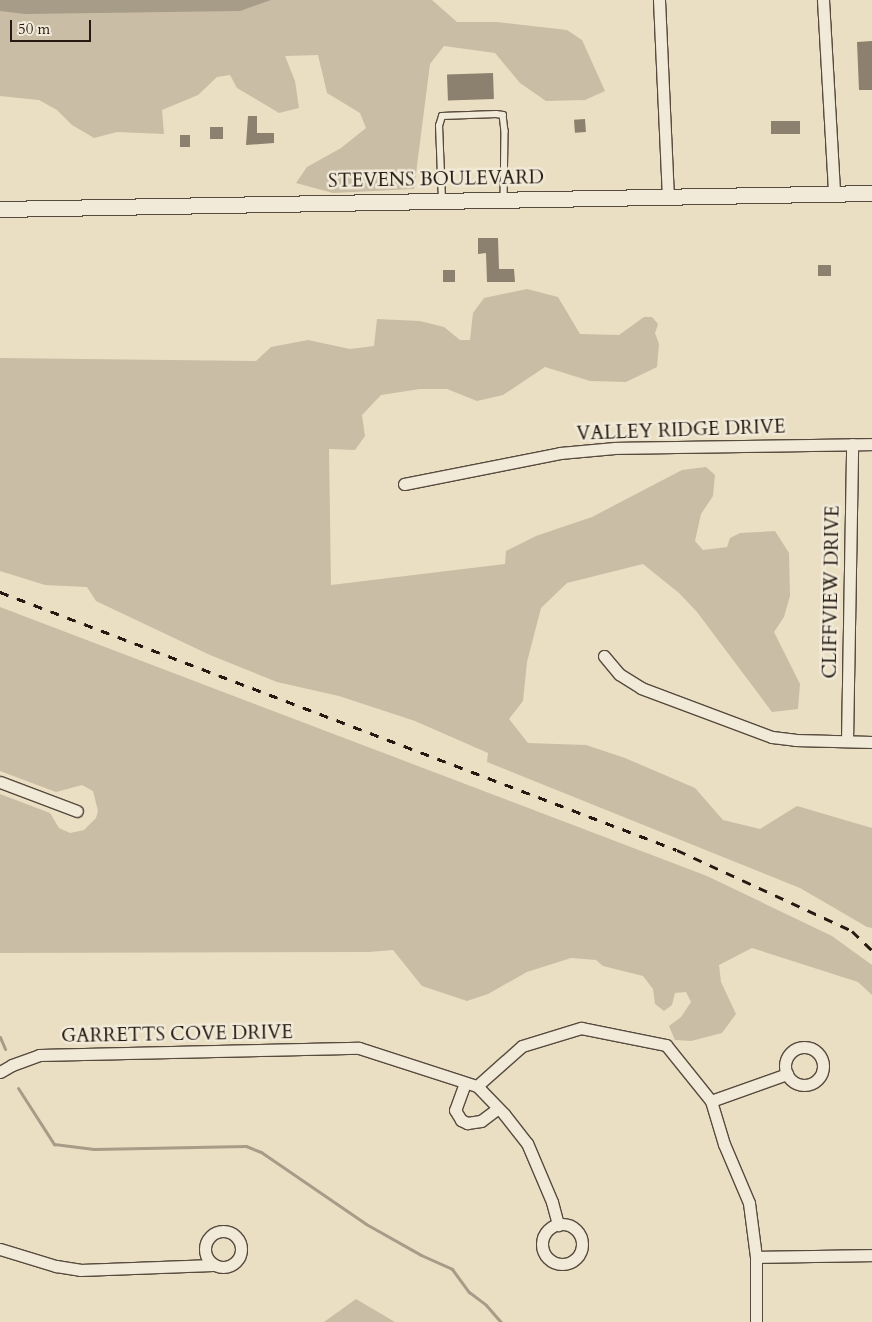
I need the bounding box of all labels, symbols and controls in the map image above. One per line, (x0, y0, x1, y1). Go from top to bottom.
scale bar (12, 10, 94, 42)
text: 50 m (18, 19, 50, 39)
street label: STEVENS BOULEVARD (328, 167, 544, 193)
street label: VALLEY RIDGE DRIVE (576, 416, 786, 446)
street label: CLIFFVIEW DRIVE (819, 505, 845, 679)
street label: GARRETTS COVE DRIVE (61, 1022, 293, 1048)

